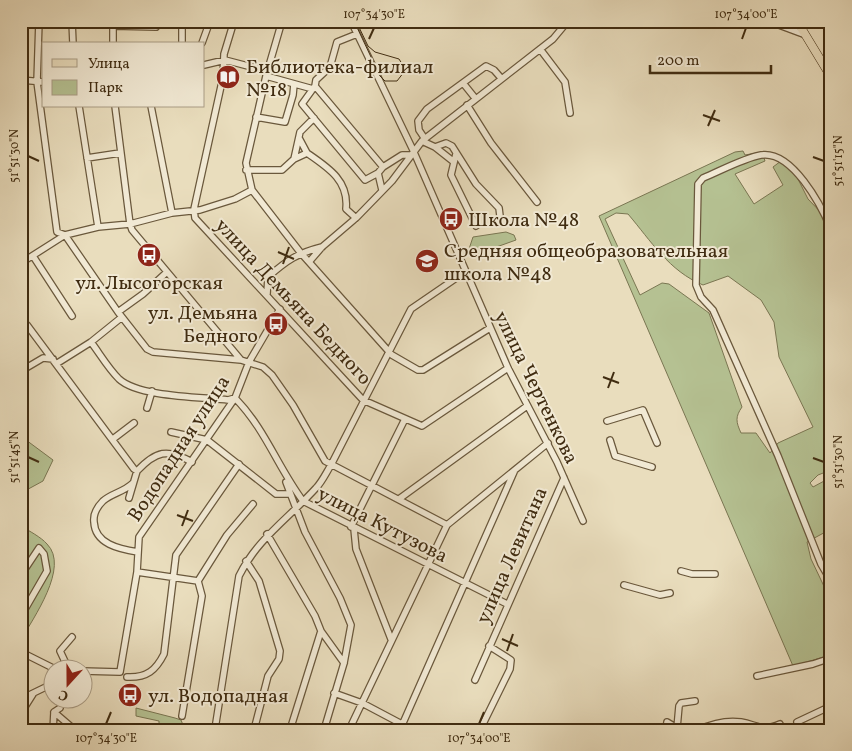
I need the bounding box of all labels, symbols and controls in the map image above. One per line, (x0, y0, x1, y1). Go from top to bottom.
text: 107°34'30"E (343, 7, 405, 23)
text: 107°34'00"E (714, 7, 778, 23)
legend (42, 42, 205, 108)
scale bar (650, 42, 771, 74)
text: 200 m (657, 51, 700, 72)
text: Улица (88, 54, 130, 75)
place label: Библиотека-филиал №18 (246, 54, 433, 105)
library icon: Библиотека-филиал №18 (215, 64, 241, 90)
text: Парк (88, 78, 123, 99)
text: 51°51'30"N (7, 129, 23, 183)
text: 51°51'15"N (831, 135, 847, 187)
bus stop icon: Школа №48 (438, 206, 464, 232)
place label: Школа №48 (468, 207, 579, 235)
street label: улица Демьяна Бедного (208, 213, 378, 392)
place label: Средняя общеобразовательная школа №48 (444, 238, 728, 289)
bus stop icon: ул. Лысогорская (136, 242, 162, 268)
school or university icon: Средняя общеобразовательная школа №48 (414, 248, 440, 274)
place label: ул. Лысогорская (75, 270, 223, 298)
place label: ул. Демьяна Бедного (148, 300, 258, 351)
street label: улица Чертенкова (486, 307, 584, 469)
bus stop icon: ул. Демьяна Бедного (263, 311, 289, 337)
street label: Водопадная улица (122, 370, 238, 528)
text: 51°51'45"N (7, 431, 23, 483)
text: 51°51'30"N (831, 435, 847, 489)
street label: улица Кутузова (312, 481, 452, 571)
street label: улица Левитана (470, 483, 556, 629)
north arrow (42, 658, 92, 708)
bus stop icon: ул. Водопадная (117, 682, 143, 708)
place label: ул. Водопадная (148, 683, 288, 711)
text: С (56, 684, 71, 705)
text: 107°34'30"E (75, 731, 137, 747)
text: 107°34'00"E (447, 731, 511, 747)

